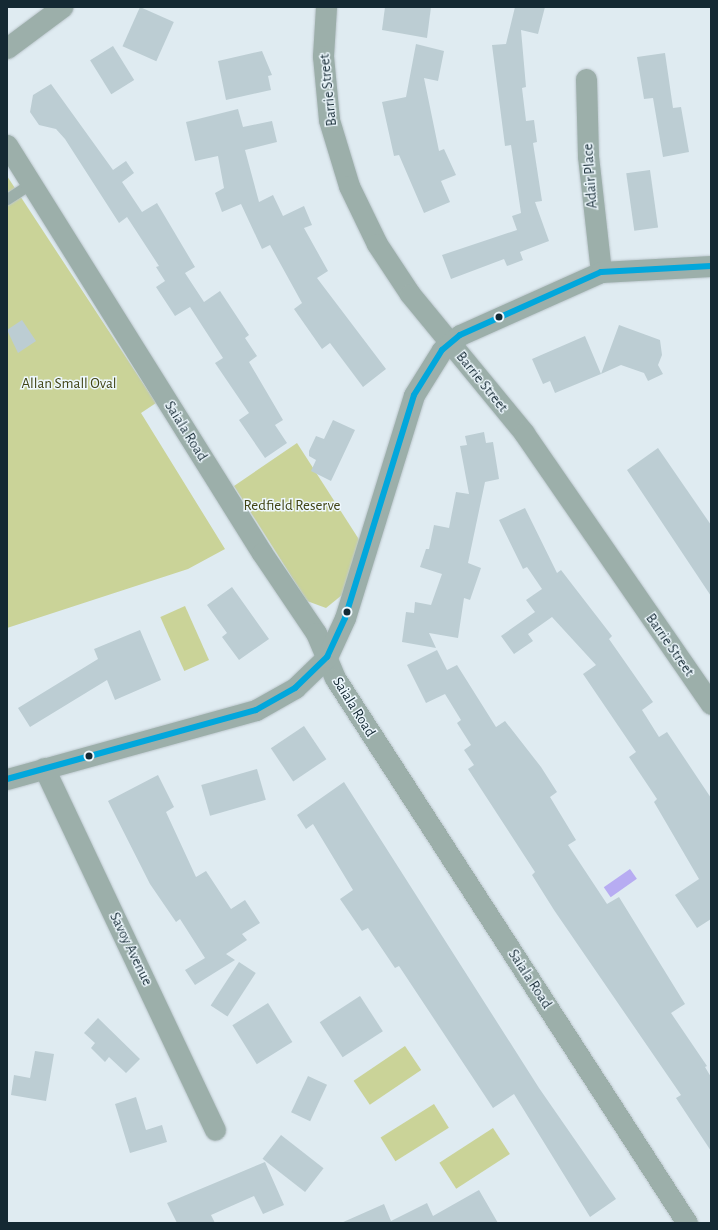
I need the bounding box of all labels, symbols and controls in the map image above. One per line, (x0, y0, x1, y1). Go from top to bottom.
street label: Barrie Street (315, 53, 341, 127)
street label: Adair Place (579, 143, 601, 209)
unlabelled marker (494, 312, 504, 322)
street label: Barrie Street (452, 348, 512, 416)
park label: Allan Small Oval (21, 375, 117, 393)
street label: Saiala Road (161, 398, 211, 464)
park label: Redfield Reserve (244, 497, 340, 515)
unlabelled marker (342, 607, 352, 617)
street label: Barrie Street (642, 610, 698, 680)
street label: Saiala Road (329, 674, 379, 740)
unlabelled marker (84, 751, 94, 761)
street label: Savoy Avenue (106, 909, 156, 989)
street label: Saiala Road (504, 946, 556, 1012)

